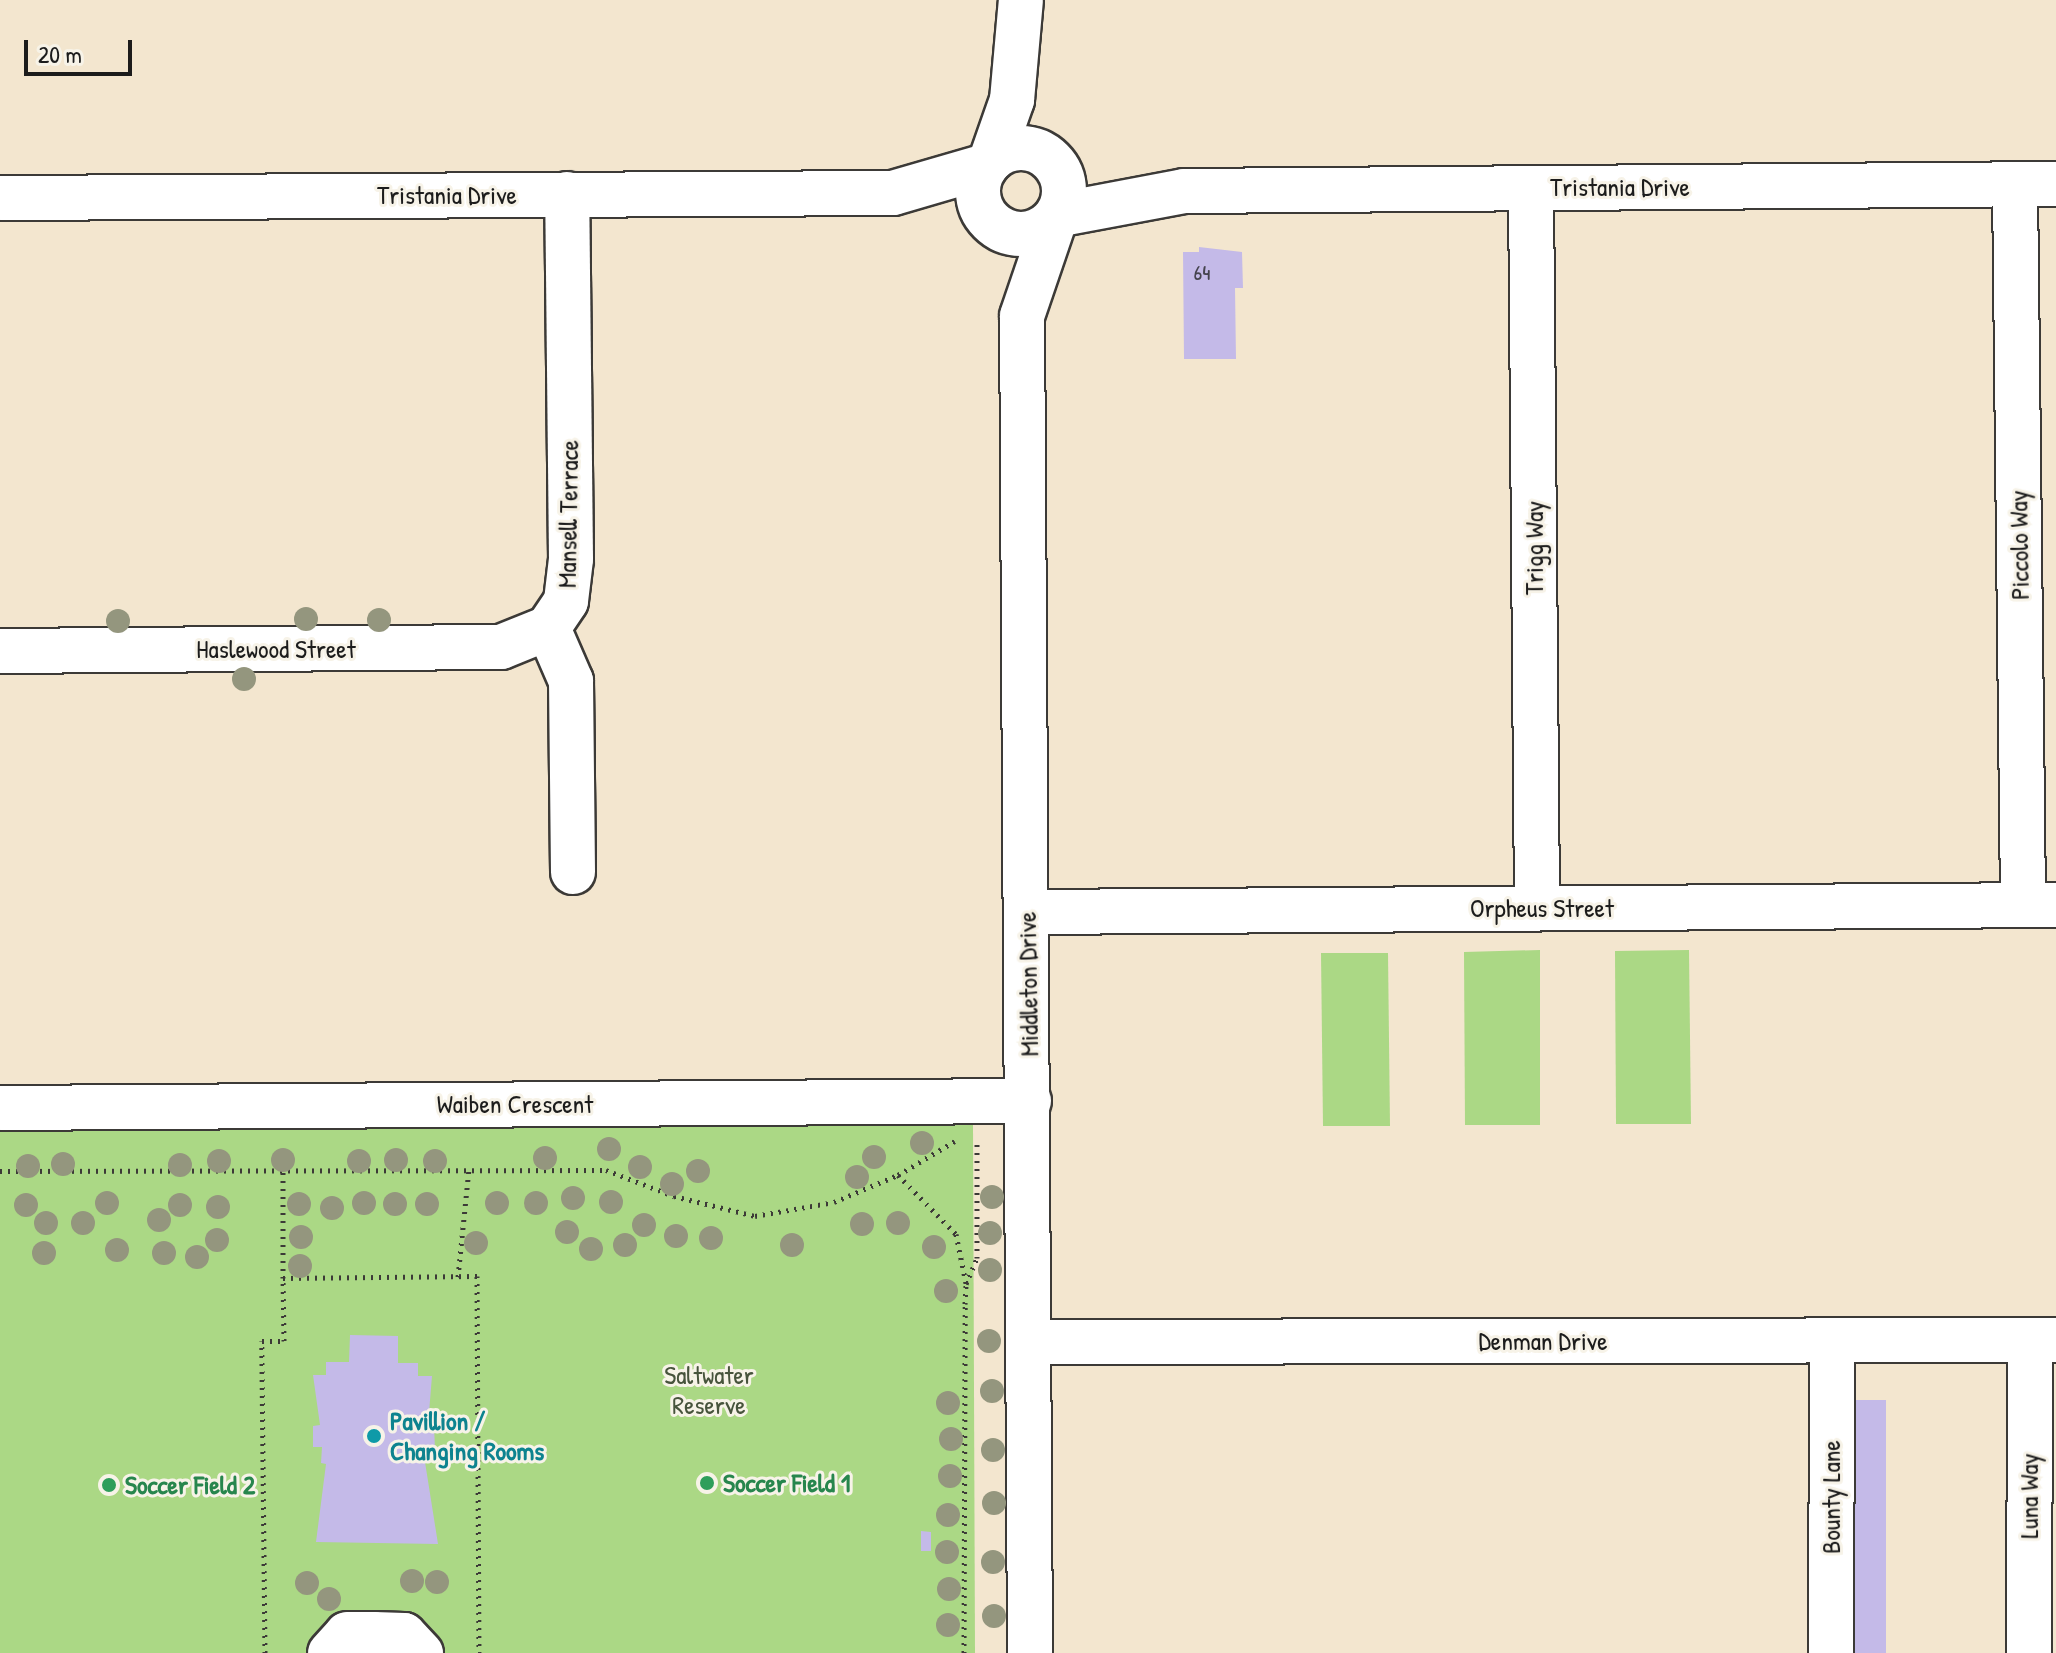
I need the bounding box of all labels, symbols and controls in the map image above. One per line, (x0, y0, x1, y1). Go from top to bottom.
scale bar (28, 24, 136, 74)
text: 20 m (38, 38, 82, 70)
street label: Tristania Drive (1550, 171, 1690, 203)
street label: Tristania Drive (377, 179, 517, 211)
house number: 64 (1193, 260, 1211, 286)
street label: Mansell Terrace (551, 440, 585, 588)
street label: Piccolo Way (2002, 490, 2036, 600)
street label: Trigg Way (1518, 501, 1550, 595)
street label: Haslewood Street (196, 633, 356, 665)
street label: Orpheus Street (1470, 892, 1614, 924)
street label: Middleton Drive (1011, 911, 1045, 1057)
street label: Waiben Crescent (437, 1088, 593, 1120)
street label: Denman Drive (1479, 1325, 1607, 1357)
park label: Saltwater Reserve (664, 1359, 754, 1420)
place label: Pavillion / Changing Rooms (390, 1405, 544, 1466)
marker: Pavillion / Changing Rooms (365, 1427, 383, 1445)
street label: Bounty Lane (1815, 1440, 1847, 1554)
street label: Luna Way (2013, 1453, 2045, 1539)
place label: Soccer Field 1 (723, 1467, 850, 1499)
place label: Soccer Field 2 (125, 1469, 255, 1501)
marker: Soccer Field 1 (698, 1474, 716, 1492)
marker: Soccer Field 2 (100, 1476, 118, 1494)

